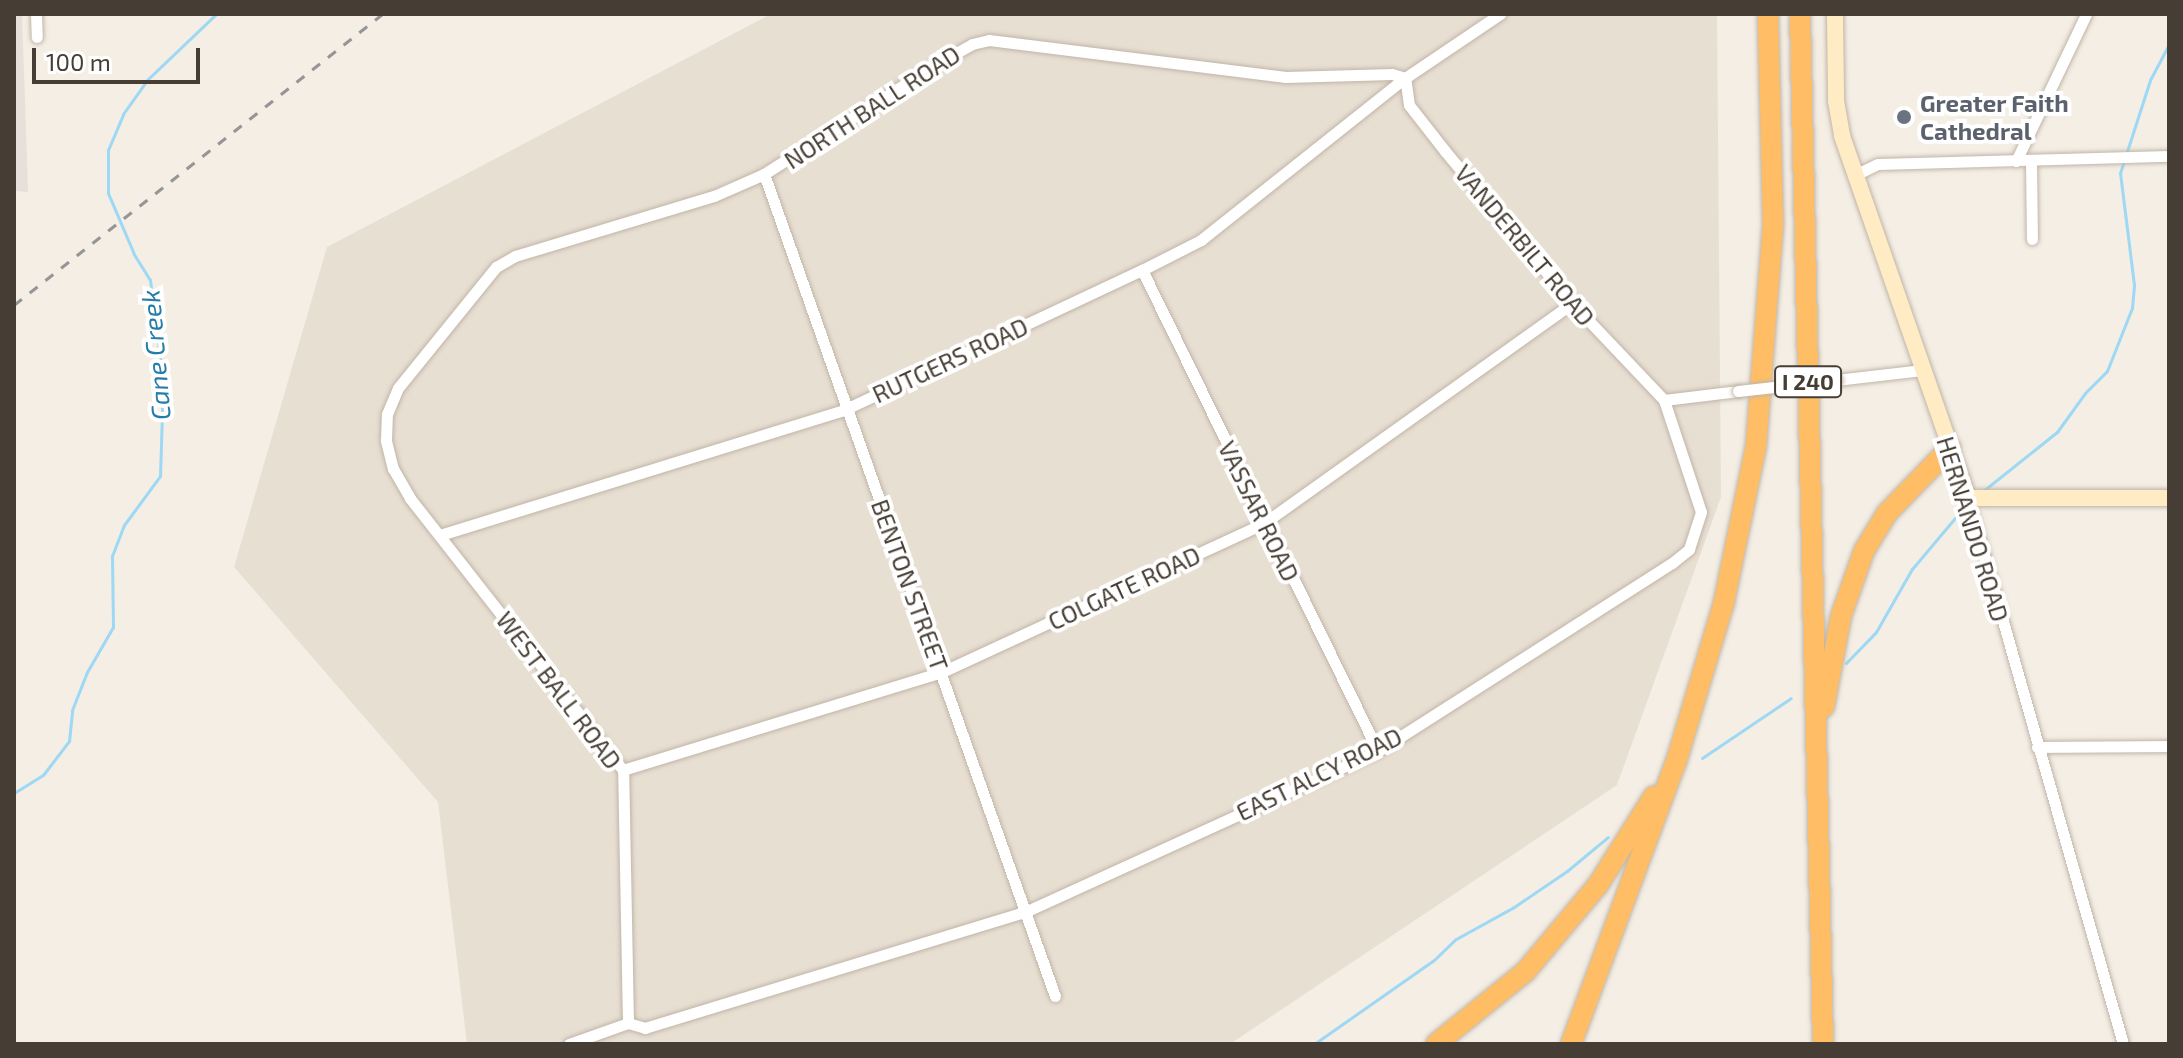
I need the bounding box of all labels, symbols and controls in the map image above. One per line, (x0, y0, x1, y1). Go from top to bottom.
scale bar (36, 32, 204, 82)
street label: NORTH BALL ROAD (778, 39, 966, 175)
text: 100 m (46, 47, 111, 76)
place label: Greater Faith Cathedral (1920, 89, 2069, 145)
marker: Greater Faith Cathedral (1895, 108, 1913, 126)
street label: VANDERBILT ROAD (1449, 158, 1601, 332)
water label: Cane Creek (134, 289, 176, 421)
street label: RUTGERS ROAD (868, 311, 1032, 409)
road number: I 240 (1774, 364, 1842, 400)
street label: HERNANDO ROAD (1931, 433, 2015, 625)
street label: VASSAR ROAD (1213, 436, 1305, 586)
street label: BENTON STREET (866, 495, 954, 675)
street label: COLGATE ROAD (1043, 540, 1205, 636)
street label: WEST BALL ROAD (490, 605, 628, 775)
street label: EAST ALCY ROAD (1231, 721, 1407, 827)

